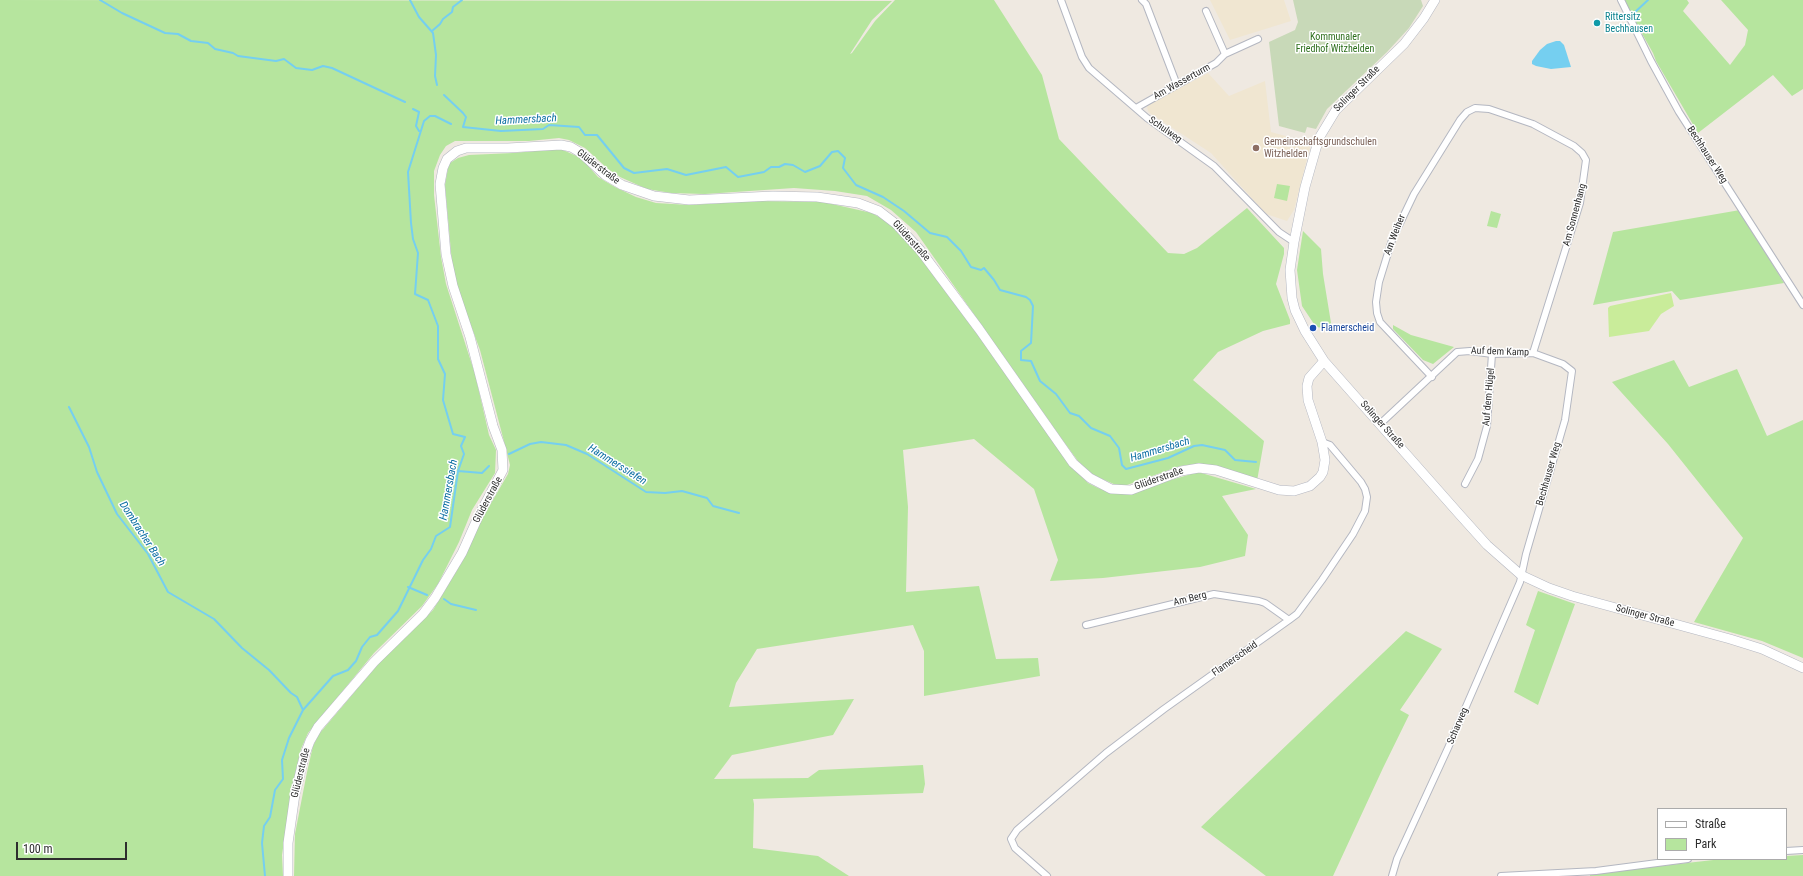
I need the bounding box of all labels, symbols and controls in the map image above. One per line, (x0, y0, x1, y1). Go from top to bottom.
place label: Rittersitz Bechhausen (1605, 11, 1653, 34)
marker: Rittersitz Bechhausen (1592, 18, 1602, 28)
park label: Kommunaler Friedhof Witzhelden (1296, 31, 1374, 54)
street label: Am Wasserturm (1151, 61, 1213, 103)
street label: Solinger Straße (1331, 63, 1383, 115)
water label: Hammersbach (495, 112, 557, 128)
street label: Schulweg (1146, 114, 1184, 146)
street label: Bechhauser Weg (1684, 124, 1730, 186)
place label: Gemeinschaftsgrundschulen Witzhelden (1264, 136, 1377, 160)
marker: Gemeinschaftsgrundschulen Witzhelden (1251, 143, 1261, 153)
street label: Glüderstraße (574, 147, 622, 187)
street label: Am Sonnenhang (1561, 182, 1589, 248)
street label: Am Weiher (1382, 213, 1408, 257)
street label: Glüderstraße (890, 218, 932, 264)
place label: Flamerscheid (1321, 322, 1374, 334)
marker: Flamerscheid (1308, 323, 1318, 333)
street label: Auf dem Kamp (1471, 345, 1529, 359)
street label: Auf dem Hügel (1480, 367, 1498, 427)
street label: Solinger Straße (1357, 399, 1407, 451)
water label: Hammersbach (1129, 435, 1191, 465)
street label: Bechhauser Weg (1534, 441, 1564, 507)
water label: Hammerssiefen (585, 442, 649, 488)
water label: Hammersbach (437, 459, 461, 521)
street label: Glüderstraße (1133, 465, 1185, 493)
street label: Glüderstraße (471, 475, 505, 525)
water label: Dombracher Bach (116, 499, 168, 569)
street label: Am Berg (1172, 589, 1208, 609)
street label: Solinger Straße (1614, 602, 1676, 630)
street label: Flamerscheid (1210, 639, 1260, 679)
street label: Scharweg (1445, 706, 1471, 746)
street label: Glüderstraße (289, 747, 313, 799)
legend (1657, 808, 1787, 860)
text: Straße (1695, 817, 1726, 831)
scale bar (18, 834, 129, 860)
text: Park (1695, 837, 1716, 851)
text: 100 m (23, 842, 53, 856)

